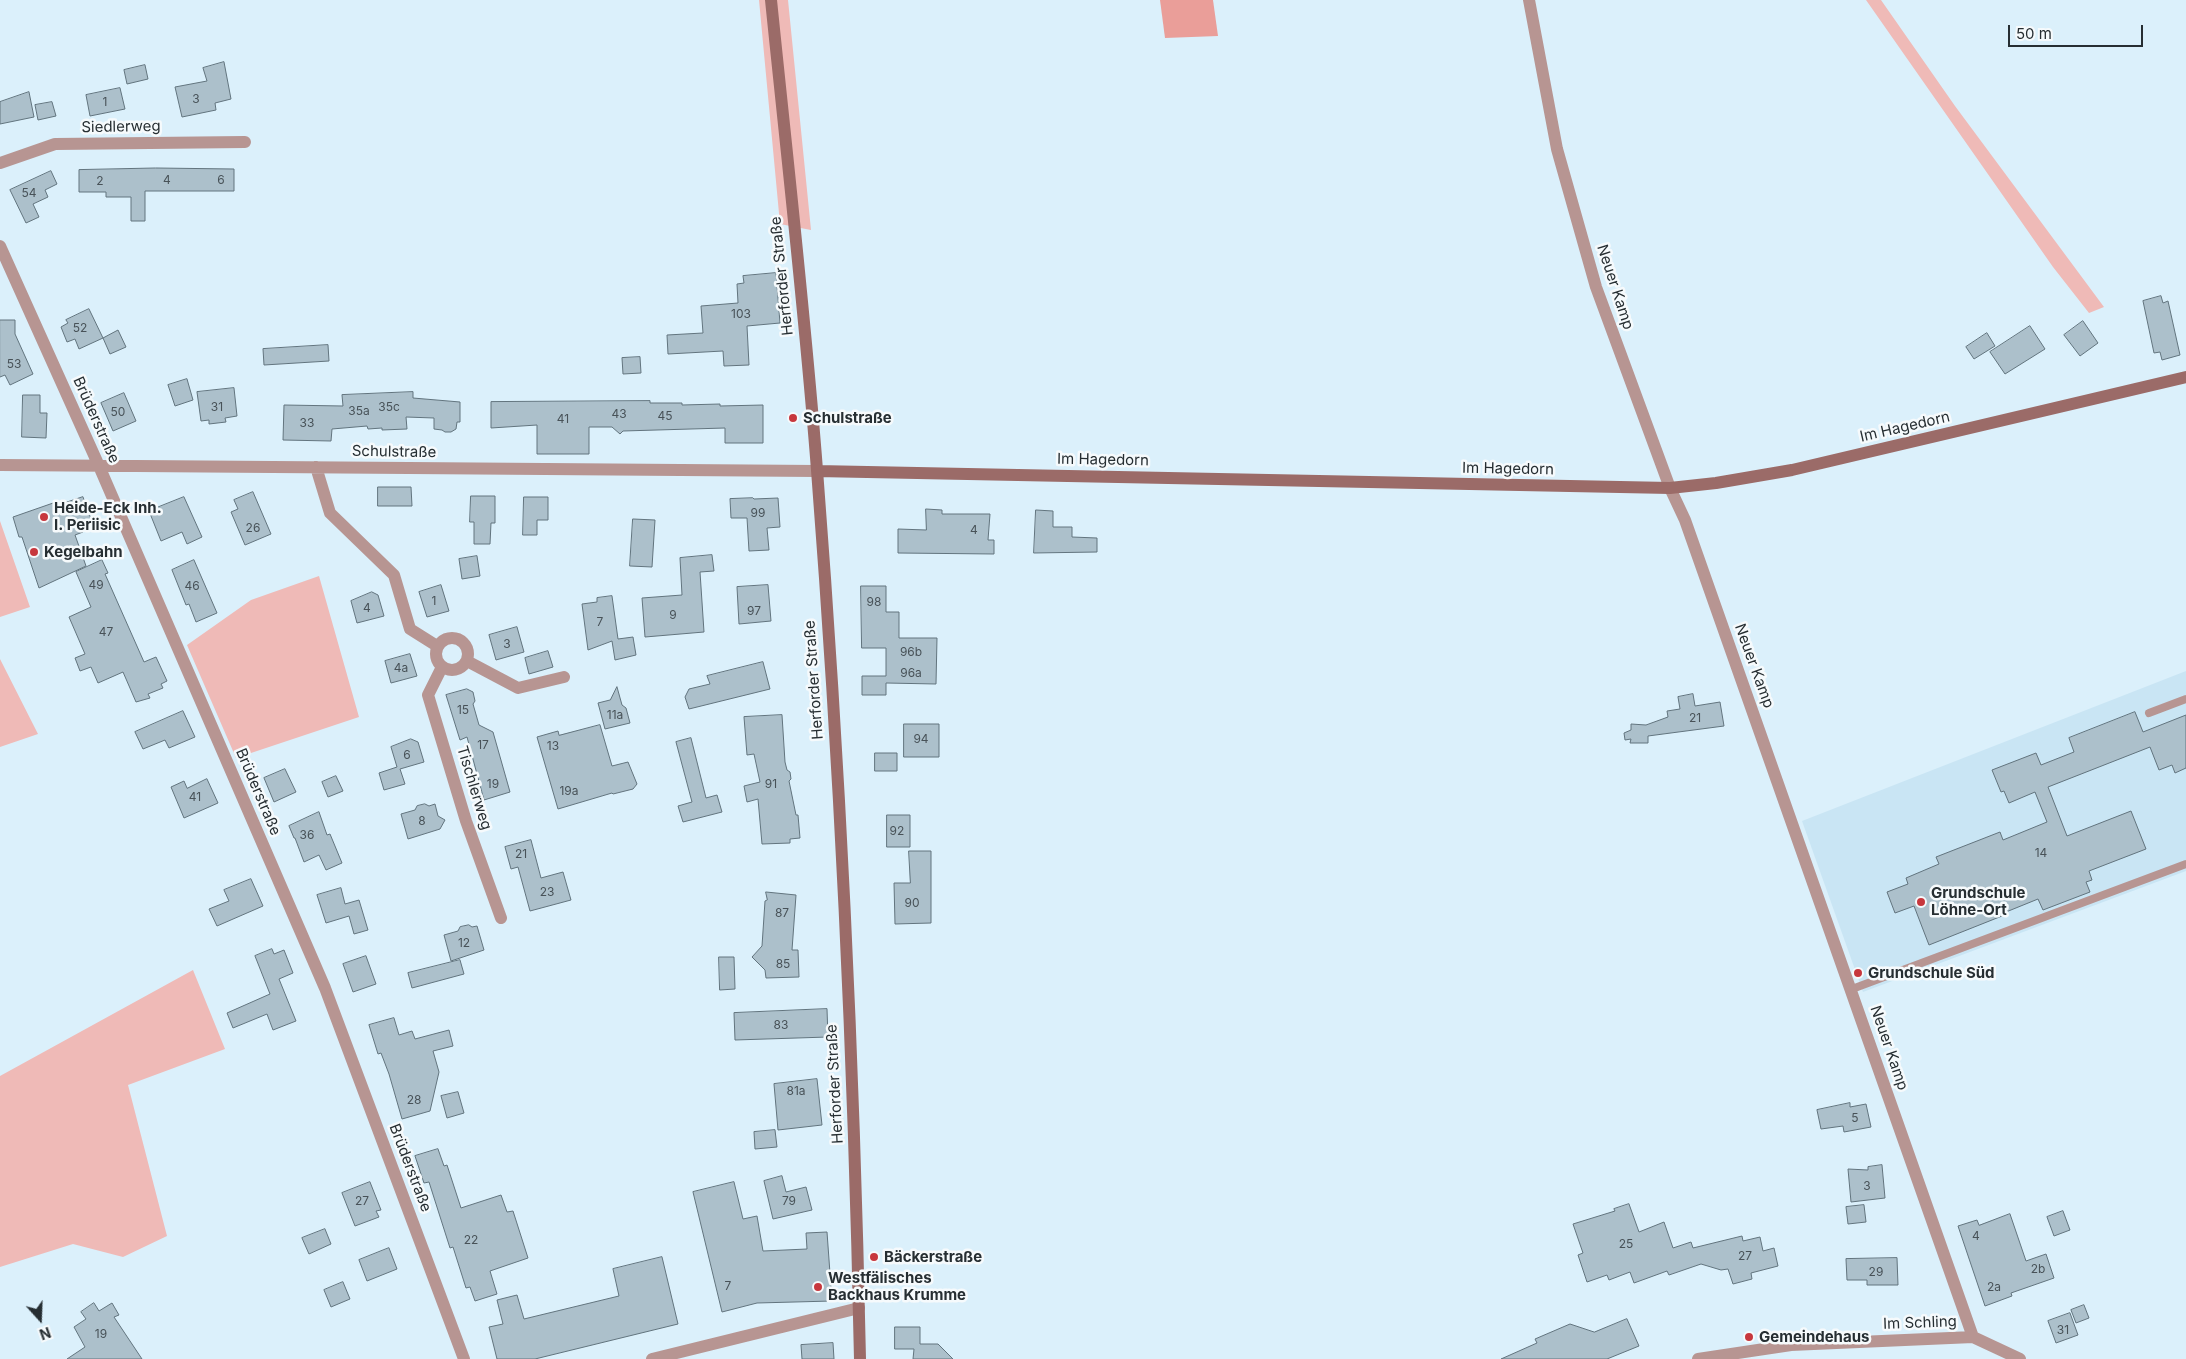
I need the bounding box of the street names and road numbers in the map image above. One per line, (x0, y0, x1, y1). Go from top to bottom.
street label: Siedlerweg (81, 117, 161, 137)
street label: Herforder Straße (767, 216, 797, 336)
street label: Neuer Kamp (1593, 242, 1637, 332)
street label: Brüderstraße (69, 374, 123, 466)
street label: Im Hagedorn (1858, 408, 1952, 446)
street label: Schulstraße (352, 442, 436, 462)
street label: Im Hagedorn (1057, 450, 1149, 470)
street label: Im Hagedorn (1462, 459, 1554, 479)
street label: Herforder Straße (801, 620, 827, 740)
street label: Neuer Kamp (1730, 621, 1778, 711)
street label: Tischlerweg (453, 744, 495, 832)
street label: Brüderstraße (232, 746, 284, 838)
street label: Neuer Kamp (1866, 1003, 1912, 1093)
street label: Herforder Straße (823, 1024, 847, 1144)
street label: Brüderstraße (385, 1121, 435, 1215)
street label: Im Schling (1883, 1313, 1957, 1333)

